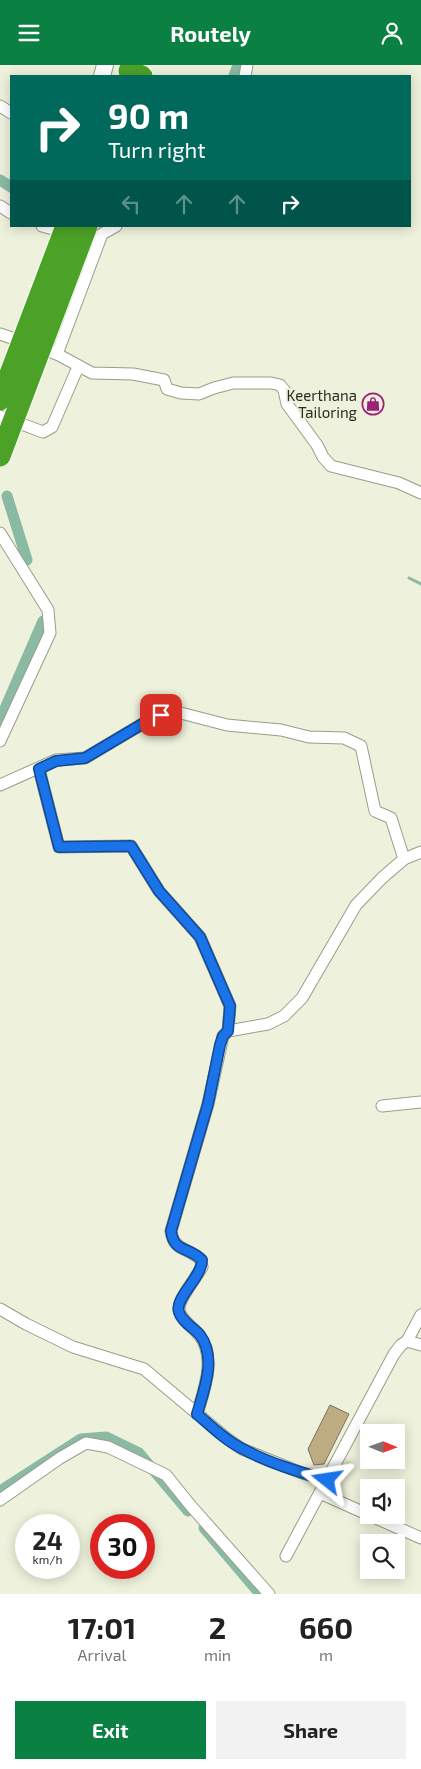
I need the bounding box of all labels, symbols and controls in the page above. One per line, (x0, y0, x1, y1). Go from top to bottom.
icon: menu (15, 19, 43, 47)
icon: person (378, 19, 406, 47)
text: Routely (170, 20, 251, 46)
text: 90 m (108, 94, 189, 136)
icon: right (25, 95, 90, 160)
text: Turn right (108, 136, 206, 162)
icon: left (117, 190, 145, 218)
icon: ahead (170, 190, 198, 218)
icon: ahead (223, 190, 251, 218)
icon: right (276, 190, 304, 218)
place label: Keerthana Tailoring (287, 386, 358, 421)
shop icon: Keerthana Tailoring (361, 392, 385, 416)
pin (140, 694, 182, 736)
icon: arrive (147, 701, 175, 729)
north arrow (360, 1424, 405, 1469)
map controls (360, 1424, 405, 1579)
position arrow (300, 1453, 352, 1505)
button: sound (360, 1479, 405, 1524)
speed limit sign: 30 (90, 1514, 155, 1579)
text: 24 (32, 1525, 63, 1555)
button: search (360, 1534, 405, 1579)
text: km/h (33, 1552, 62, 1566)
text: 17:01 (68, 1609, 136, 1645)
text: 2 (209, 1609, 226, 1645)
text: 660 (299, 1609, 353, 1645)
text: Arrival (78, 1645, 126, 1664)
text: min (204, 1645, 231, 1664)
text: m (319, 1645, 333, 1664)
button: Exit (15, 1701, 206, 1759)
button: Share (216, 1701, 406, 1759)

